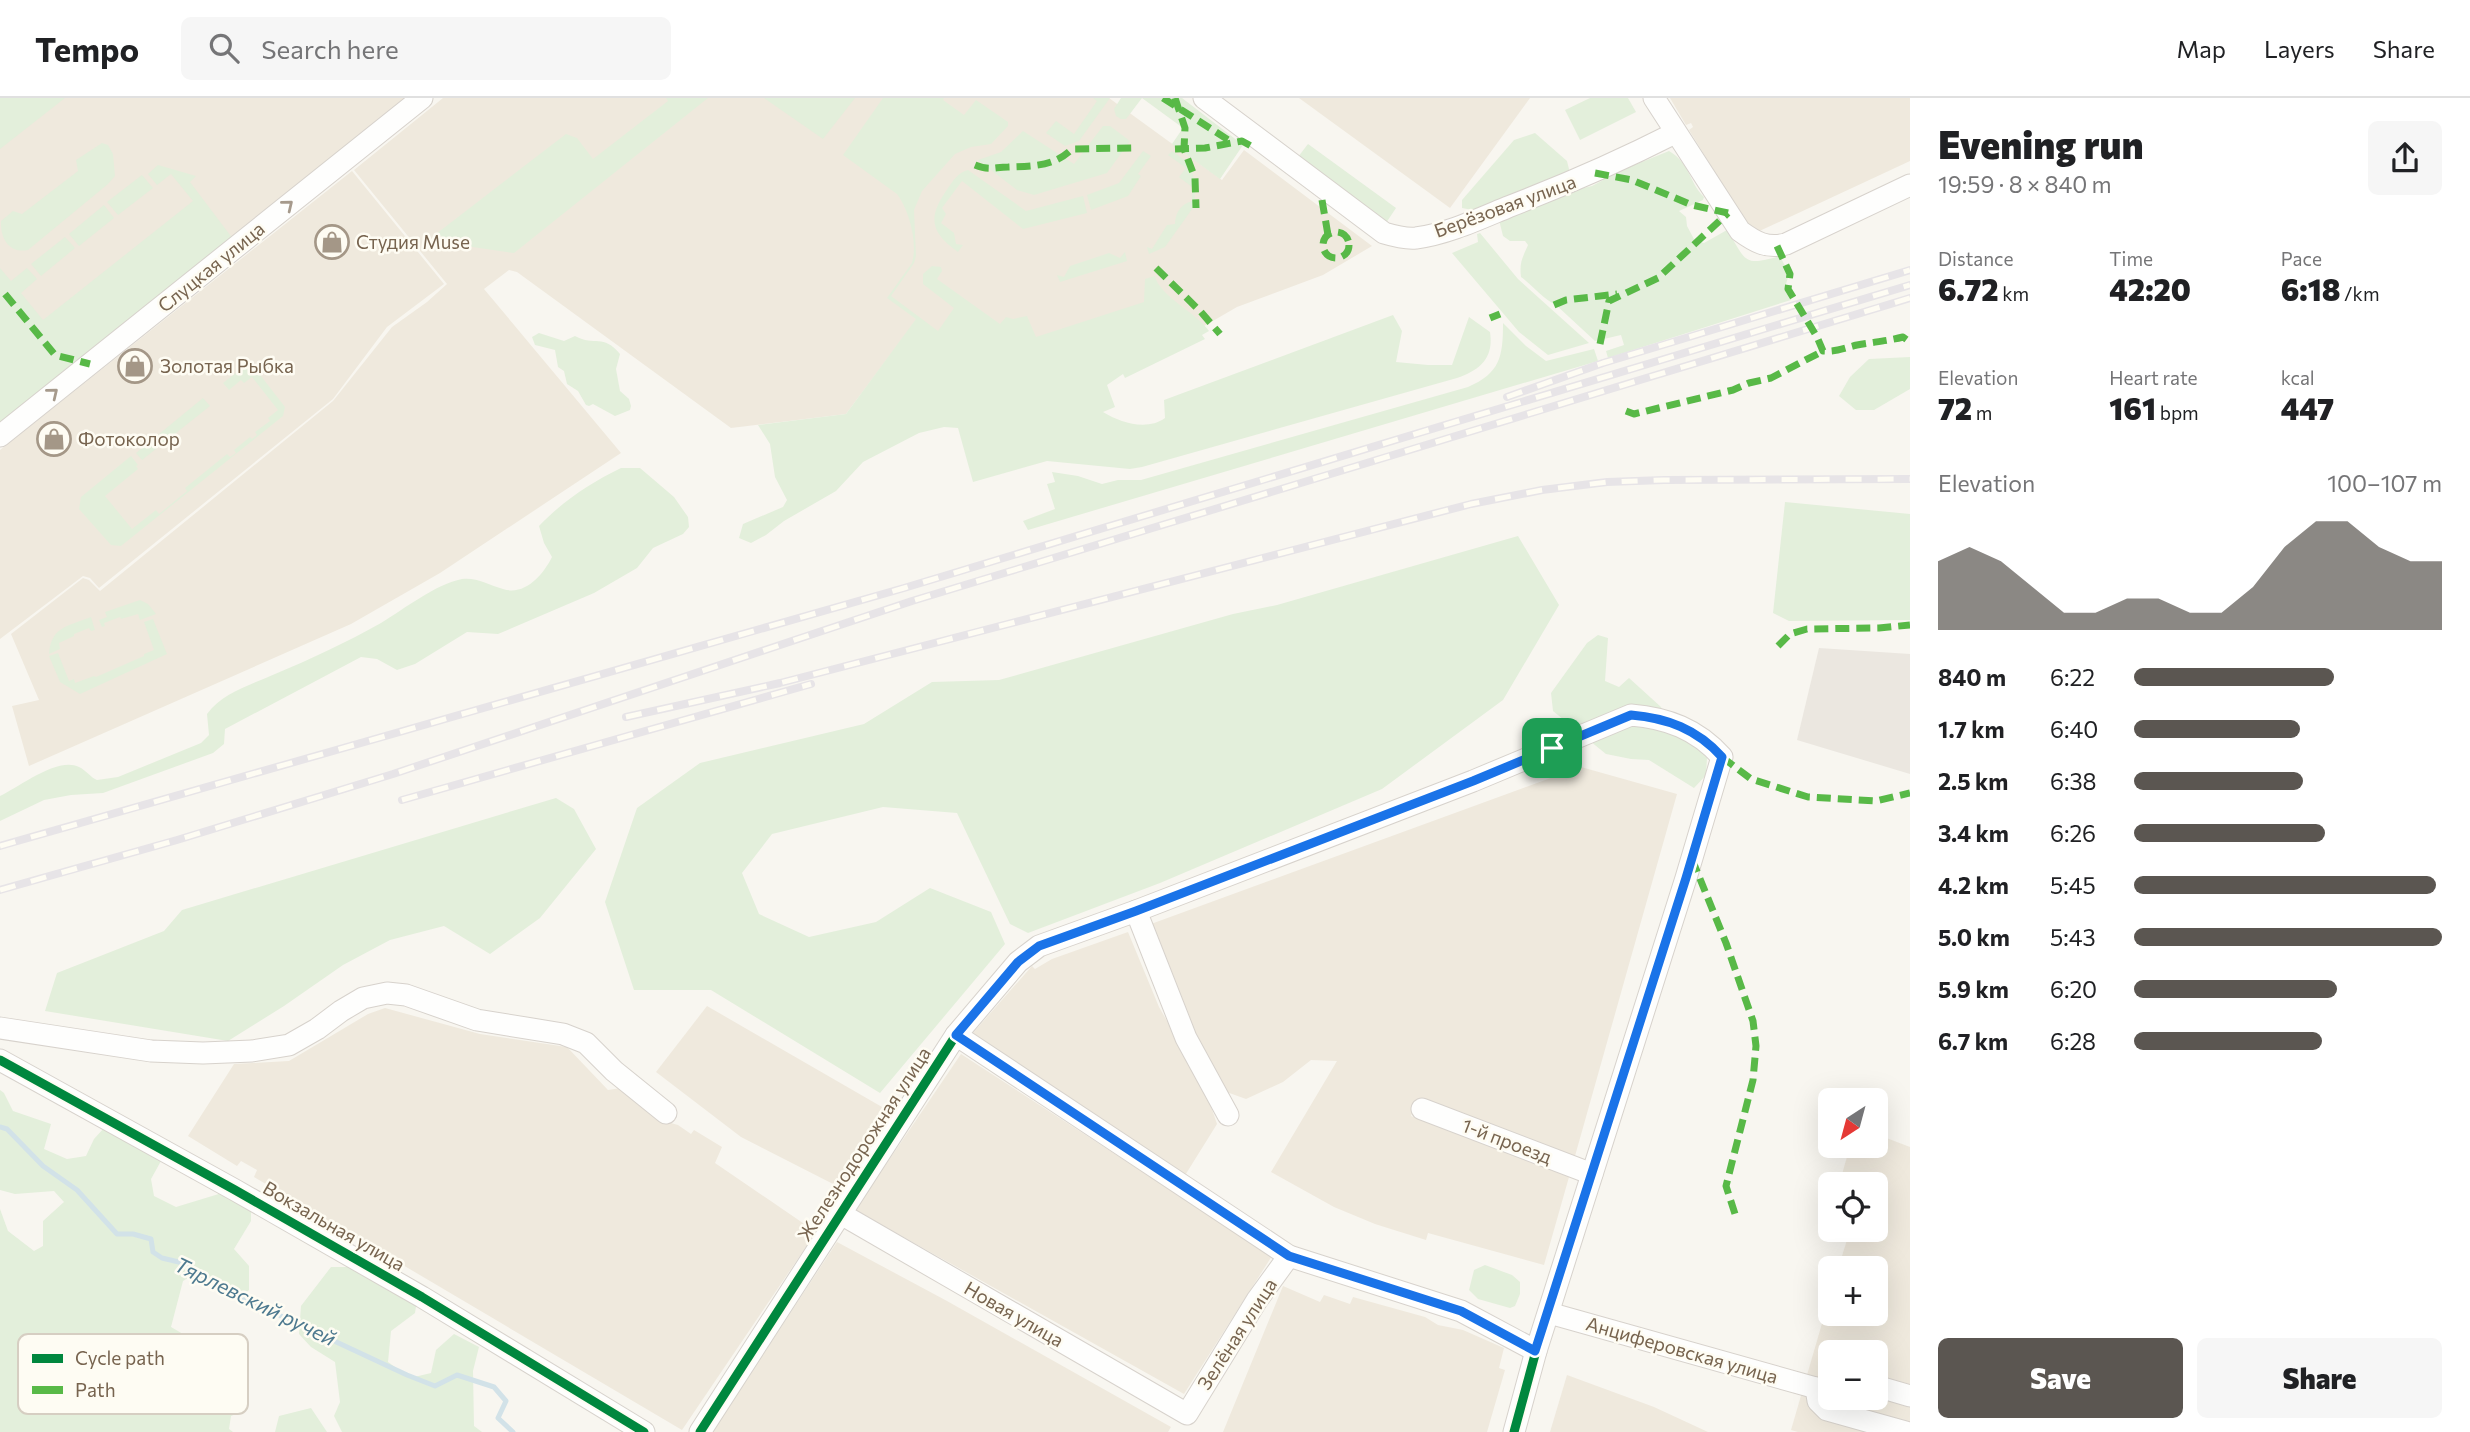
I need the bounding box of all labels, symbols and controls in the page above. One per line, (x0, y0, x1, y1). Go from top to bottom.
search box (181, 17, 671, 80)
text: Tempo (35, 28, 139, 69)
icon: search (205, 29, 243, 67)
text: Search here (261, 33, 399, 64)
text: Map (2177, 34, 2226, 63)
text: Layers (2264, 34, 2335, 63)
text: Share (2373, 34, 2435, 63)
text: Evening run (1938, 120, 2144, 167)
button: share (2368, 121, 2442, 195)
street label: Берёзовая улица (1431, 169, 1579, 242)
text: 19:59 · 8 × 840 m (1938, 170, 2112, 198)
one-way arrow (281, 200, 293, 213)
street label: Слуцкая улица (153, 217, 269, 317)
shop icon: Студия Muse (313, 223, 351, 261)
place label: Студия Muse (356, 230, 470, 253)
text: Distance (1938, 247, 2014, 270)
text: Time (2109, 247, 2153, 270)
text: Pace (2281, 247, 2322, 270)
text: 6.72 (1938, 270, 1999, 307)
text: 42:20 (2109, 270, 2191, 307)
text: 6:18 (2281, 270, 2340, 307)
text: km (1999, 282, 2029, 305)
text: /km (2340, 282, 2379, 305)
shop icon: Золотая Рыбка (116, 347, 154, 385)
place label: Золотая Рыбка (160, 354, 294, 377)
text: Elevation (1938, 366, 2018, 389)
text: Heart rate (2109, 366, 2198, 389)
text: kcal (2281, 366, 2315, 389)
one-way arrow (45, 389, 58, 401)
text: 72 (1938, 389, 1972, 426)
text: 161 (2109, 389, 2156, 426)
text: 447 (2281, 389, 2334, 426)
text: m (1972, 401, 1992, 424)
text: bpm (2156, 401, 2199, 424)
shop icon: Фотоколор (35, 420, 73, 458)
place label: Фотоколор (78, 427, 180, 450)
text: Elevation (1938, 469, 2035, 497)
text: 100–107 m (2327, 469, 2442, 497)
text: 840 m (1938, 663, 2006, 691)
text: 6:22 (2050, 663, 2095, 691)
text: 1.7 km (1938, 715, 2005, 743)
text: 6:40 (2050, 715, 2098, 743)
pin (1522, 718, 1582, 778)
icon: arrive (1533, 729, 1571, 767)
text: 2.5 km (1938, 767, 2008, 795)
text: 6:38 (2050, 767, 2096, 795)
text: 3.4 km (1938, 819, 2009, 847)
text: 6:26 (2050, 819, 2096, 847)
text: 4.2 km (1938, 871, 2009, 899)
text: 5:45 (2050, 871, 2096, 899)
text: 5.0 km (1938, 923, 2010, 951)
text: 5:43 (2050, 923, 2096, 951)
text: 5.9 km (1938, 975, 2009, 1003)
text: 6:20 (2050, 975, 2097, 1003)
text: 6.7 km (1938, 1027, 2008, 1055)
text: 6:28 (2050, 1027, 2096, 1055)
street label: Железнодорожная улица (792, 1042, 935, 1245)
north arrow (1818, 1088, 1888, 1158)
map controls (1818, 1088, 1888, 1410)
street label: 1-й проезд (1459, 1113, 1555, 1168)
button: locate (1818, 1172, 1888, 1242)
street label: Вокзальная улица (259, 1176, 409, 1275)
water label: Тярлевский ручей (171, 1251, 340, 1350)
button: + (1818, 1256, 1888, 1326)
street label: Зелёная улица (1192, 1274, 1281, 1394)
street label: Новая улица (960, 1276, 1068, 1351)
street label: Анциферовская улица (1584, 1311, 1781, 1388)
legend (18, 1334, 248, 1414)
button: Save (1938, 1338, 2183, 1418)
button: Share (2197, 1338, 2442, 1418)
button: − (1818, 1340, 1888, 1410)
text: Cycle path (75, 1346, 165, 1369)
text: Path (75, 1378, 116, 1401)

